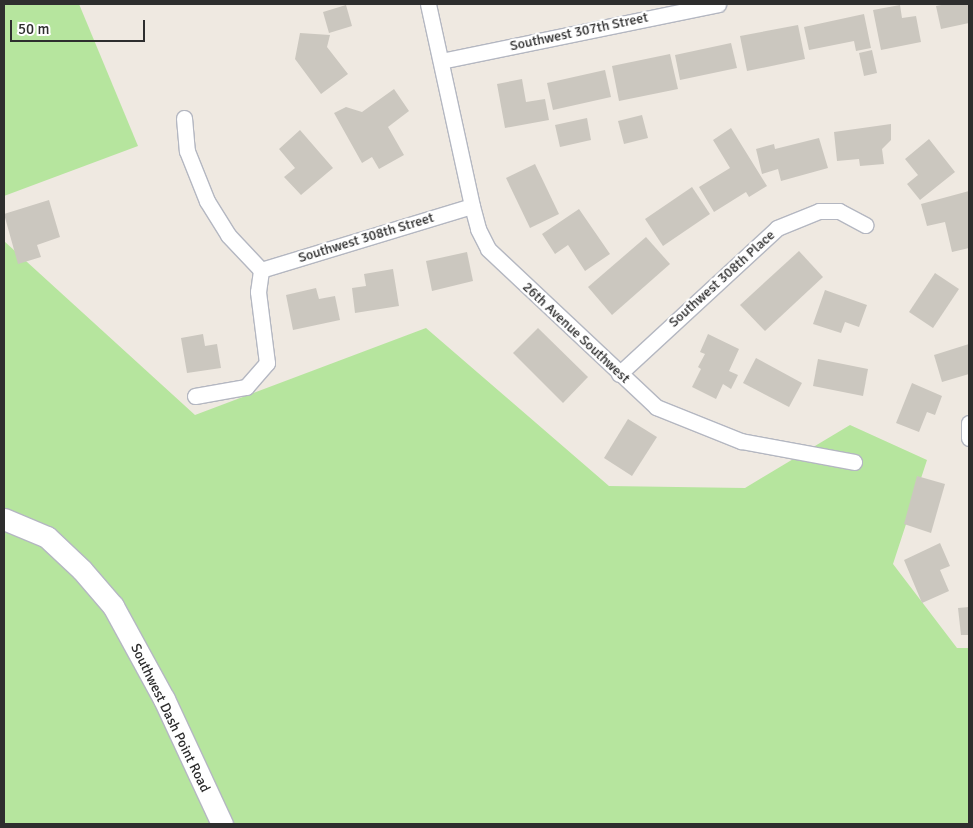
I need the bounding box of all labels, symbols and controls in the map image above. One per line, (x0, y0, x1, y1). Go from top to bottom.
street label: Southwest 307th Street (508, 9, 650, 55)
scale bar (12, 10, 148, 42)
text: 50 m (18, 20, 49, 38)
street label: Southwest 308th Street (296, 209, 436, 267)
street label: Southwest 308th Place (665, 227, 779, 331)
street label: 26th Avenue Southwest (519, 279, 633, 387)
street label: Southwest Dash Point Road (127, 641, 213, 795)

